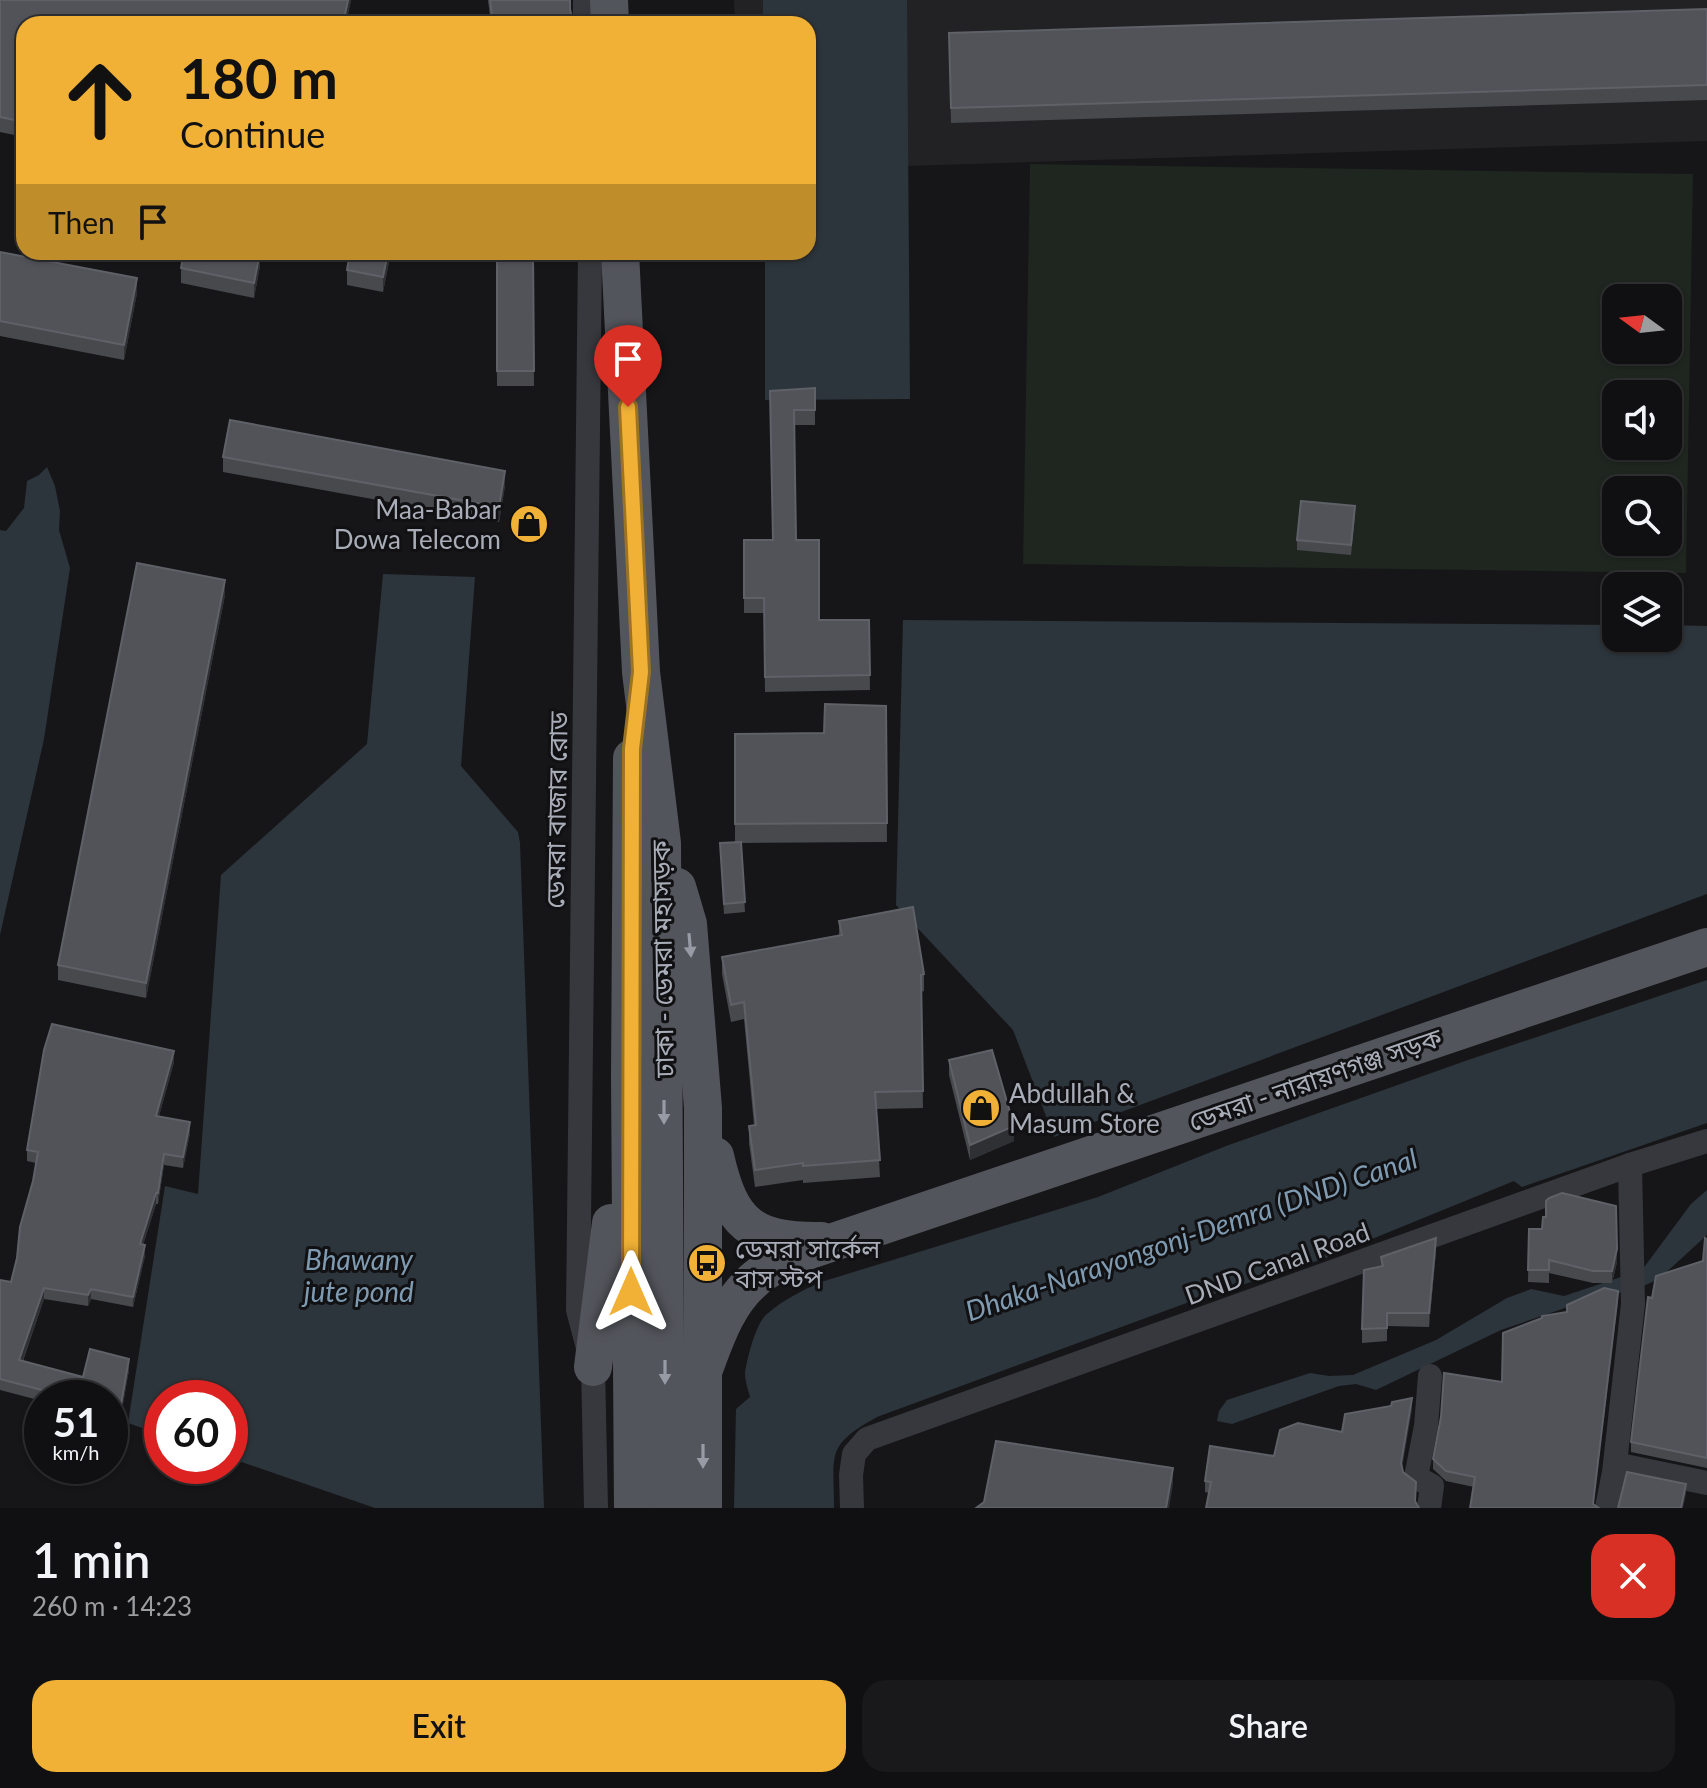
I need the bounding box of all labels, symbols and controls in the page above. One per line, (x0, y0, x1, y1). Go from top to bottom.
text: 180 m (180, 44, 338, 111)
icon: ahead (48, 48, 152, 152)
text: Continue (180, 112, 325, 156)
icon: arrive (131, 200, 175, 244)
text: Then (48, 204, 115, 240)
north arrow (1602, 284, 1682, 364)
map controls (1602, 284, 1682, 652)
pin (594, 325, 662, 407)
icon: arrive (606, 337, 650, 381)
button: sound (1602, 380, 1682, 460)
button: search (1602, 476, 1682, 556)
place label: Maa-Babar Dowa Telecom (334, 493, 502, 555)
shop icon: Maa-Babar Dowa Telecom (508, 503, 550, 545)
button: layers (1602, 572, 1682, 652)
street label: ডেমরা বাজার রোড (538, 711, 574, 909)
street label: ঢাকা - ডেমরা মহাসড়ক (644, 839, 680, 1079)
one-way arrow (684, 933, 697, 958)
street label: ডেমরা - নারায়ণগঞ্জ সড়ক (1184, 1020, 1447, 1137)
place label: Abdullah & Masum Store (1009, 1077, 1160, 1139)
shop icon: Abdullah & Masum Store (960, 1087, 1002, 1129)
one-way arrow (658, 1100, 670, 1125)
water label: Dhaka-Narayongonj-Demra (DND) Canal (961, 1141, 1421, 1327)
street label: DND Canal Road (1180, 1215, 1374, 1311)
place label: ডেমরা সার্কেল বাস স্টপ (734, 1232, 881, 1294)
water label: Bhawany jute pond (301, 1242, 414, 1308)
bus stop icon: ডেমরা সার্কেল বাস স্টপ (686, 1242, 728, 1284)
position arrow (589, 1250, 673, 1334)
one-way arrow (659, 1360, 671, 1385)
speed limit sign: 60 (144, 1380, 248, 1484)
text: 51 (53, 1398, 99, 1446)
text: km/h (53, 1440, 99, 1464)
one-way arrow (697, 1444, 709, 1469)
text: 1 min (32, 1531, 150, 1588)
button: close (1591, 1534, 1675, 1618)
text: 260 m · 14:23 (32, 1590, 192, 1622)
button: Exit (32, 1680, 846, 1772)
button: Share (862, 1680, 1675, 1772)

